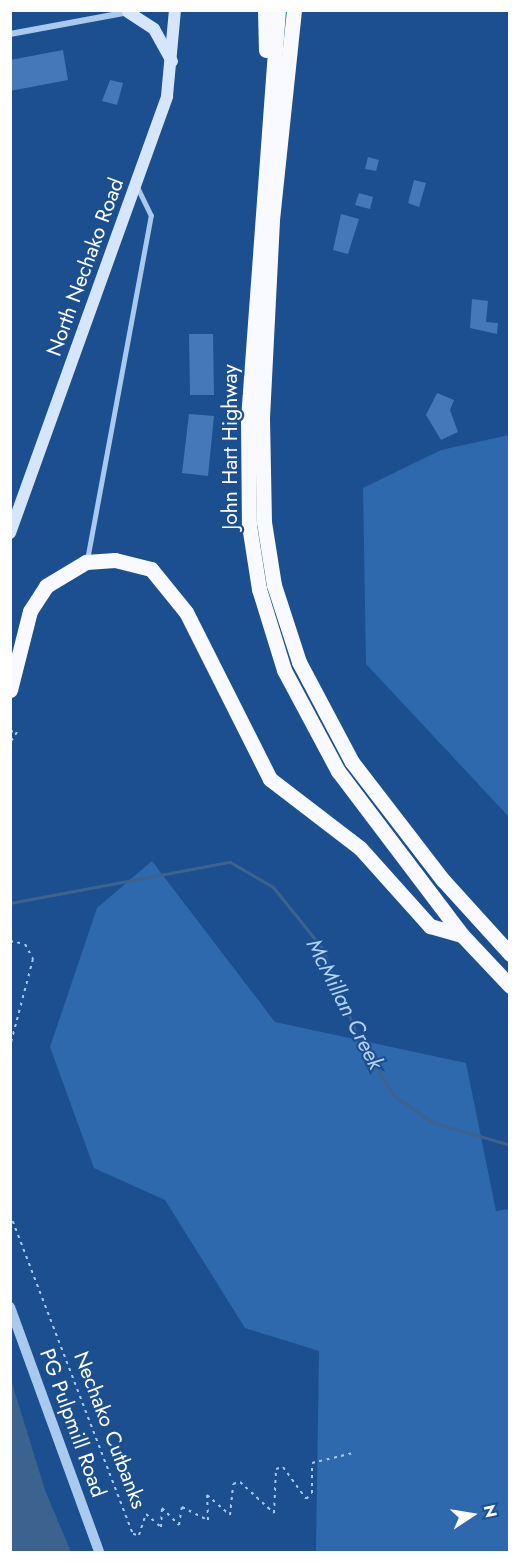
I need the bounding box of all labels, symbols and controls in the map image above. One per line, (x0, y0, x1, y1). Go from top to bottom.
street label: North Nechako Road (41, 175, 129, 359)
street label: John Hart Highway (217, 364, 243, 530)
water label: McMillan Creek (301, 934, 389, 1074)
street label: PG Pulpmill Road (34, 1345, 112, 1501)
street label: Nechako Cutbanks (68, 1348, 152, 1512)
north arrow (442, 1485, 502, 1545)
text: N (478, 1503, 503, 1520)

